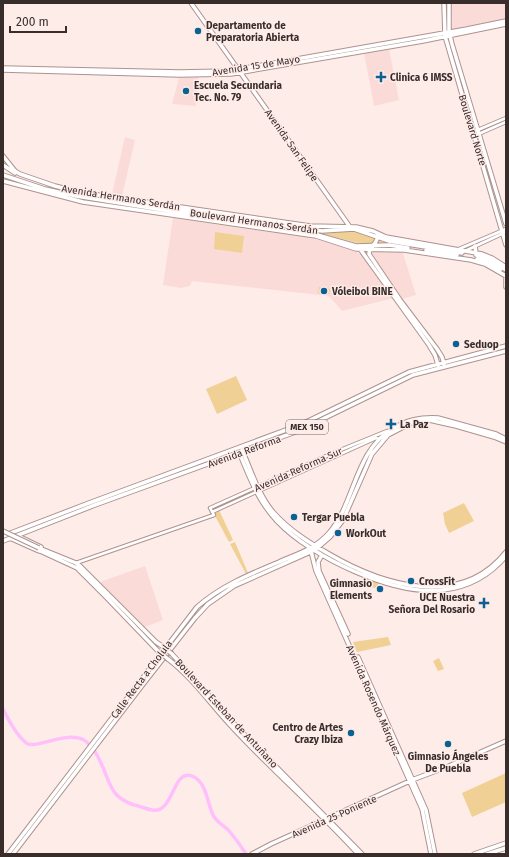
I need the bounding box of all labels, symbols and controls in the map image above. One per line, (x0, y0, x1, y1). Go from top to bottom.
scale bar (10, 8, 66, 34)
text: 200 m (16, 15, 49, 29)
place label: Departamento de Preparatoria Abierta (206, 20, 300, 44)
marker: Departamento de Preparatoria Abierta (193, 26, 203, 36)
street label: Avenida 15 de Mayo (211, 53, 301, 79)
marker: Clinica 6 IMSS (375, 71, 387, 83)
place label: Clinica 6 IMSS (390, 72, 453, 84)
place label: Escuela Secundaria Tec. No. 79 (194, 80, 282, 104)
marker: Escuela Secundaria Tec. No. 79 (181, 86, 191, 96)
street label: Boulevard Norte (456, 93, 489, 167)
street label: Avenida San Felipe (262, 107, 321, 184)
street label: Avenida Hermanos Serdán (61, 183, 181, 213)
street label: Boulevard Hermanos Serdán (189, 207, 319, 237)
place label: Vóleibol BINE (331, 285, 393, 298)
marker: Vóleibol BINE (319, 286, 329, 296)
marker: Seduop (451, 339, 461, 349)
place label: Seduop (464, 339, 499, 351)
marker: La Paz (385, 418, 397, 430)
place label: La Paz (400, 419, 429, 431)
road number: MEX 150 (286, 420, 328, 434)
street label: Avenida Reforma (206, 433, 283, 471)
street label: Avenida Reforma Sur (253, 445, 344, 495)
marker: Tergar Puebla (289, 512, 299, 522)
place label: Tergar Puebla (302, 512, 365, 524)
marker: WorkOut (333, 528, 343, 538)
place label: WorkOut (346, 528, 386, 540)
marker: CrossFit (406, 576, 416, 586)
place label: CrossFit (419, 576, 455, 588)
place label: Gimnasio Elements (330, 578, 372, 602)
marker: Gimnasio Elements (375, 584, 385, 594)
place label: UCE Nuestra Señora Del Rosario (389, 592, 476, 616)
marker: UCE Nuestra Señora Del Rosario (478, 597, 490, 609)
street label: Calle Recta a Cholula (108, 638, 175, 721)
street label: Avenida Rosendo Márquez (343, 643, 403, 758)
street label: Boulevard Esteban de Antuñano (172, 656, 280, 771)
place label: Centro de Artes Crazy Ibiza (273, 722, 344, 746)
marker: Centro de Artes Crazy Ibiza (346, 728, 356, 738)
marker: Gimnasio Ángeles De Puebla (443, 739, 453, 749)
place label: Gimnasio Ángeles De Puebla (408, 749, 488, 775)
street label: Avenida 25 Poniente (290, 793, 379, 841)

